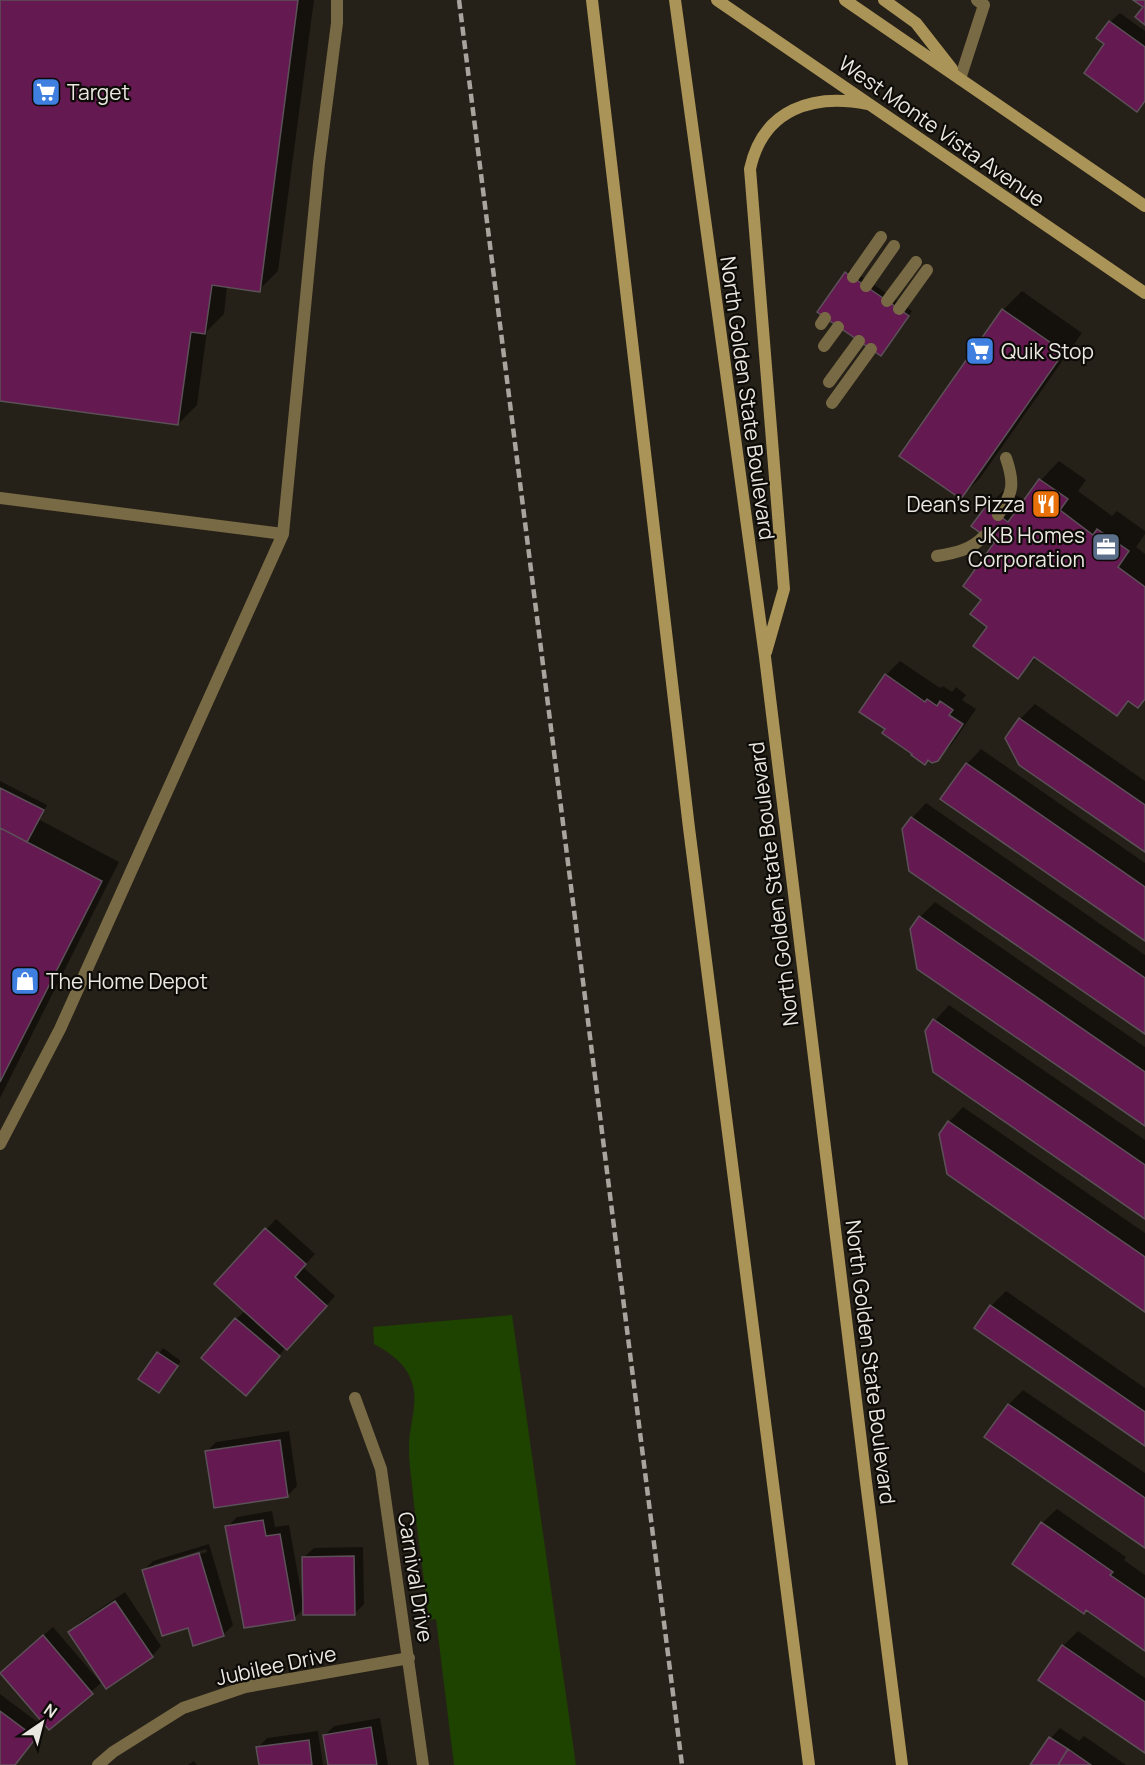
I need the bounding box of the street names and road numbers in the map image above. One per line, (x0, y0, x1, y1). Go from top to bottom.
street label: West Monte Vista Avenue (833, 49, 1051, 213)
street label: North Golden State Boulevard (714, 254, 782, 542)
street label: North Golden State Boulevard (742, 740, 804, 1028)
street label: North Golden State Boulevard (840, 1218, 902, 1506)
street label: Carnival Drive (392, 1510, 440, 1644)
street label: Jubilee Drive (213, 1639, 339, 1691)

